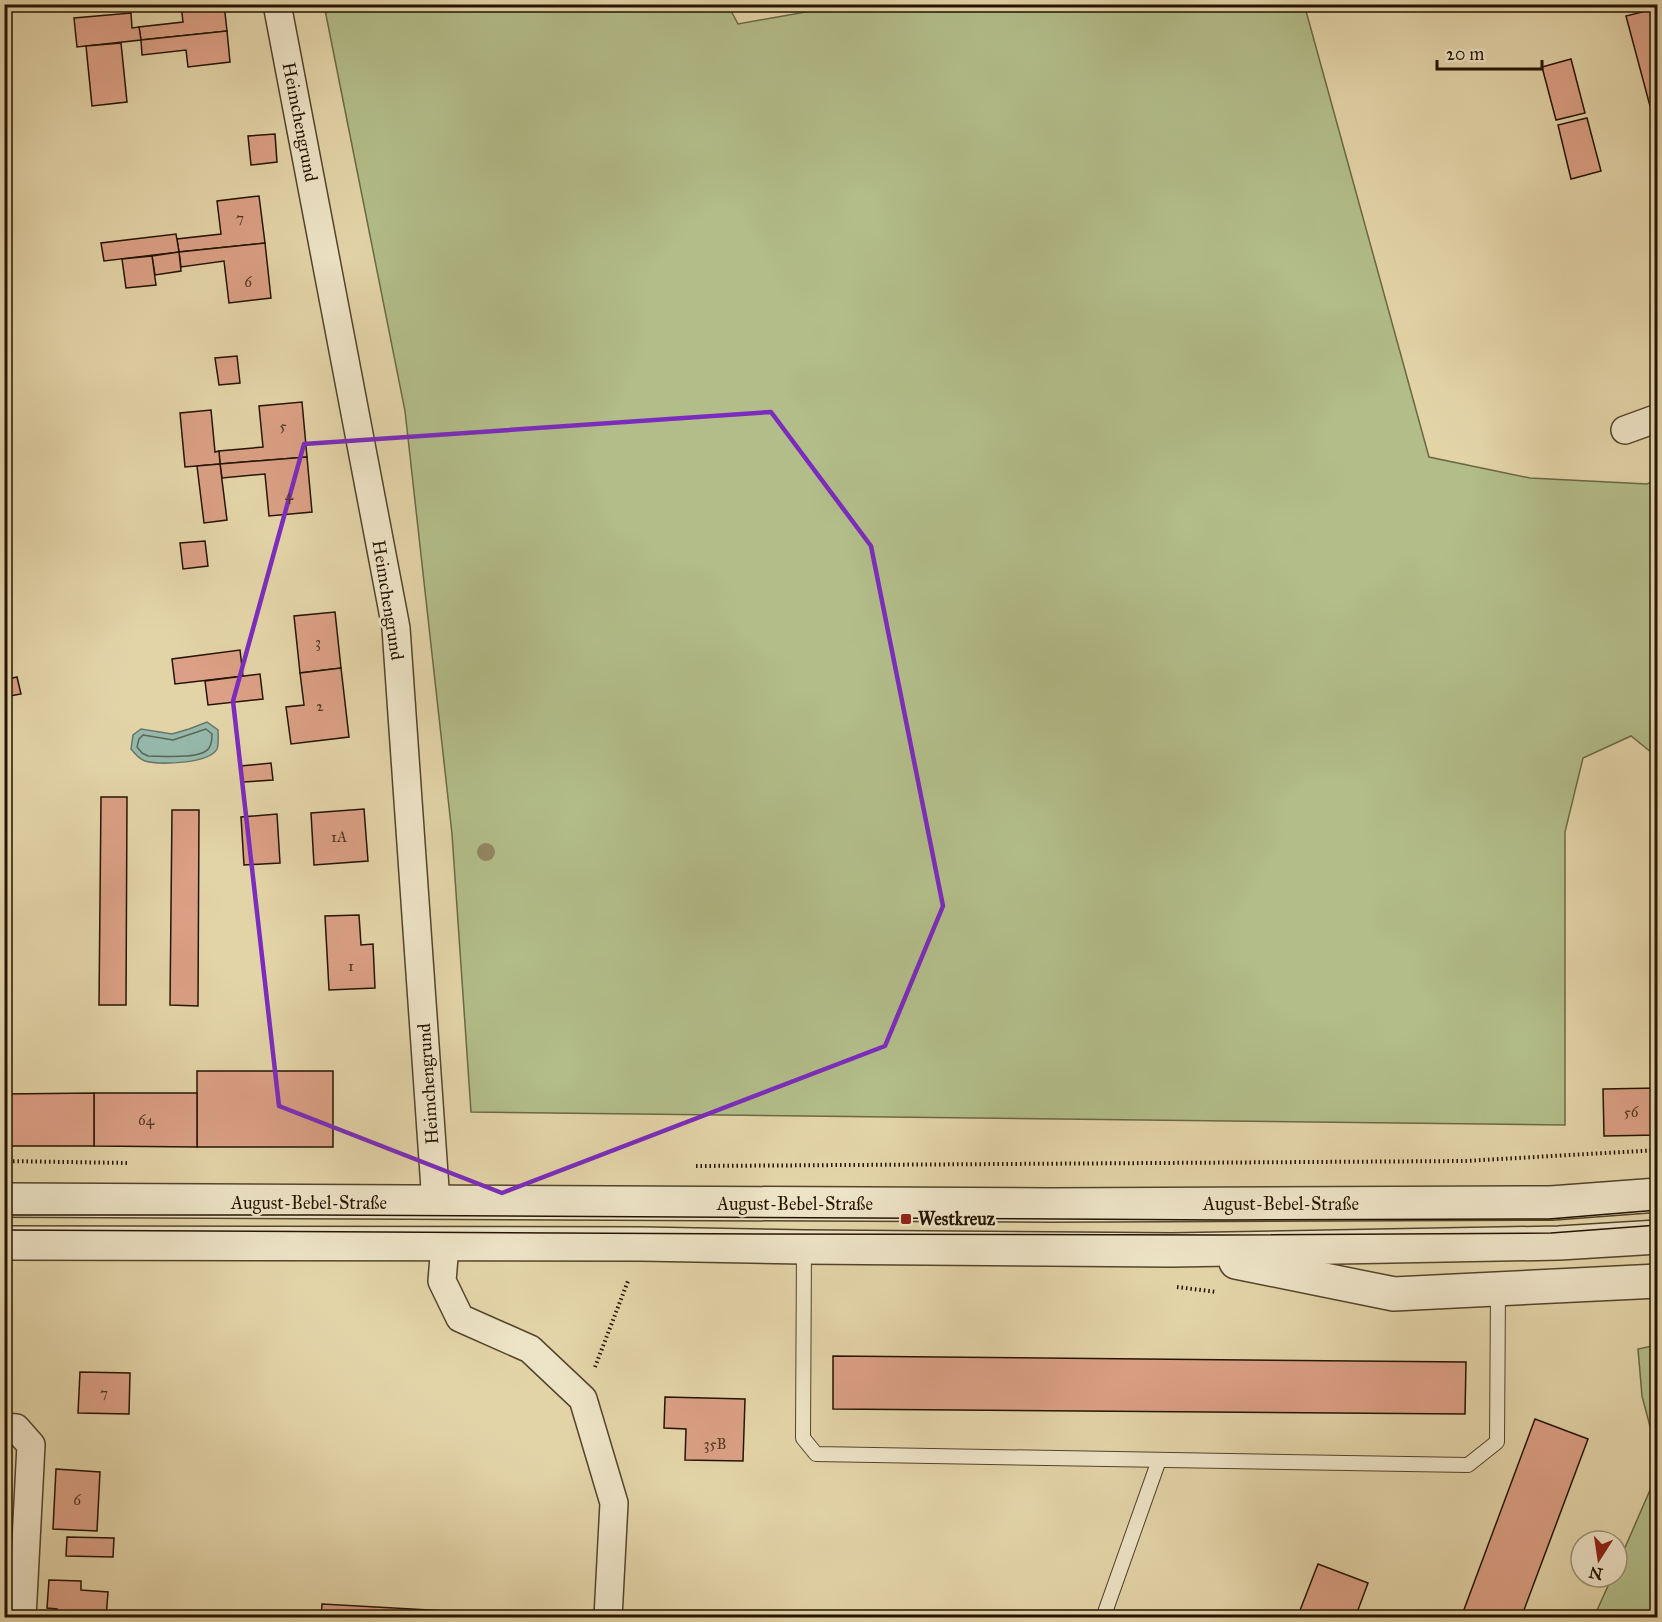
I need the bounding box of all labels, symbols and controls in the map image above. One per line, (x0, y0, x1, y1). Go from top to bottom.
scale bar (1437, 33, 1542, 71)
text: 20 m (1446, 43, 1484, 65)
street label: Heimchengrund (277, 60, 322, 184)
house number: 7 (236, 209, 244, 227)
house number: 6 (244, 273, 253, 291)
house number: 5 (280, 417, 287, 435)
house number: 4 (285, 486, 294, 504)
street label: Heimchengrund (367, 538, 408, 662)
house number: 3 (315, 633, 321, 651)
house number: 2 (316, 697, 324, 715)
house number: 1A (331, 828, 347, 846)
house number: 1 (348, 957, 354, 975)
street label: Heimchengrund (413, 1023, 444, 1145)
house number: 56 (1624, 1103, 1640, 1121)
house number: 64 (138, 1111, 155, 1129)
street label: August-Bebel-Straße (230, 1192, 387, 1215)
street label: August-Bebel-Straße (716, 1193, 873, 1216)
street label: August-Bebel-Straße (1202, 1193, 1359, 1216)
place label: Westkreuz (918, 1208, 996, 1230)
marker: Westkreuz (899, 1212, 913, 1226)
house number: 7 (100, 1384, 108, 1402)
house number: 35B (704, 1435, 726, 1453)
house number: 6 (73, 1491, 82, 1509)
north arrow (1569, 1529, 1629, 1589)
text: N (1587, 1562, 1605, 1584)

